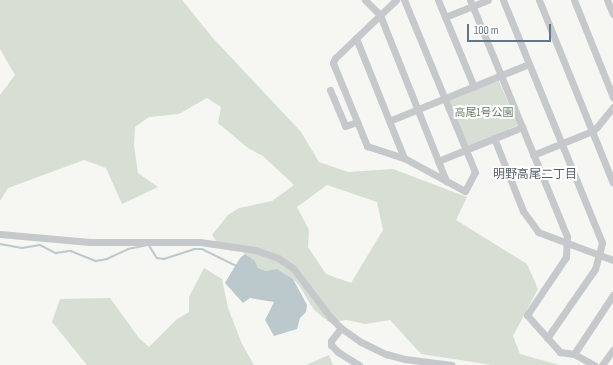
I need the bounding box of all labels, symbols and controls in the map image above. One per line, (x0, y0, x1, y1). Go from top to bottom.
scale bar (469, 16, 553, 42)
text: 100 m (474, 23, 499, 38)
park label: 高尾1号公園 (455, 106, 513, 120)
district label: 明野高尾二丁目 (493, 168, 577, 182)

